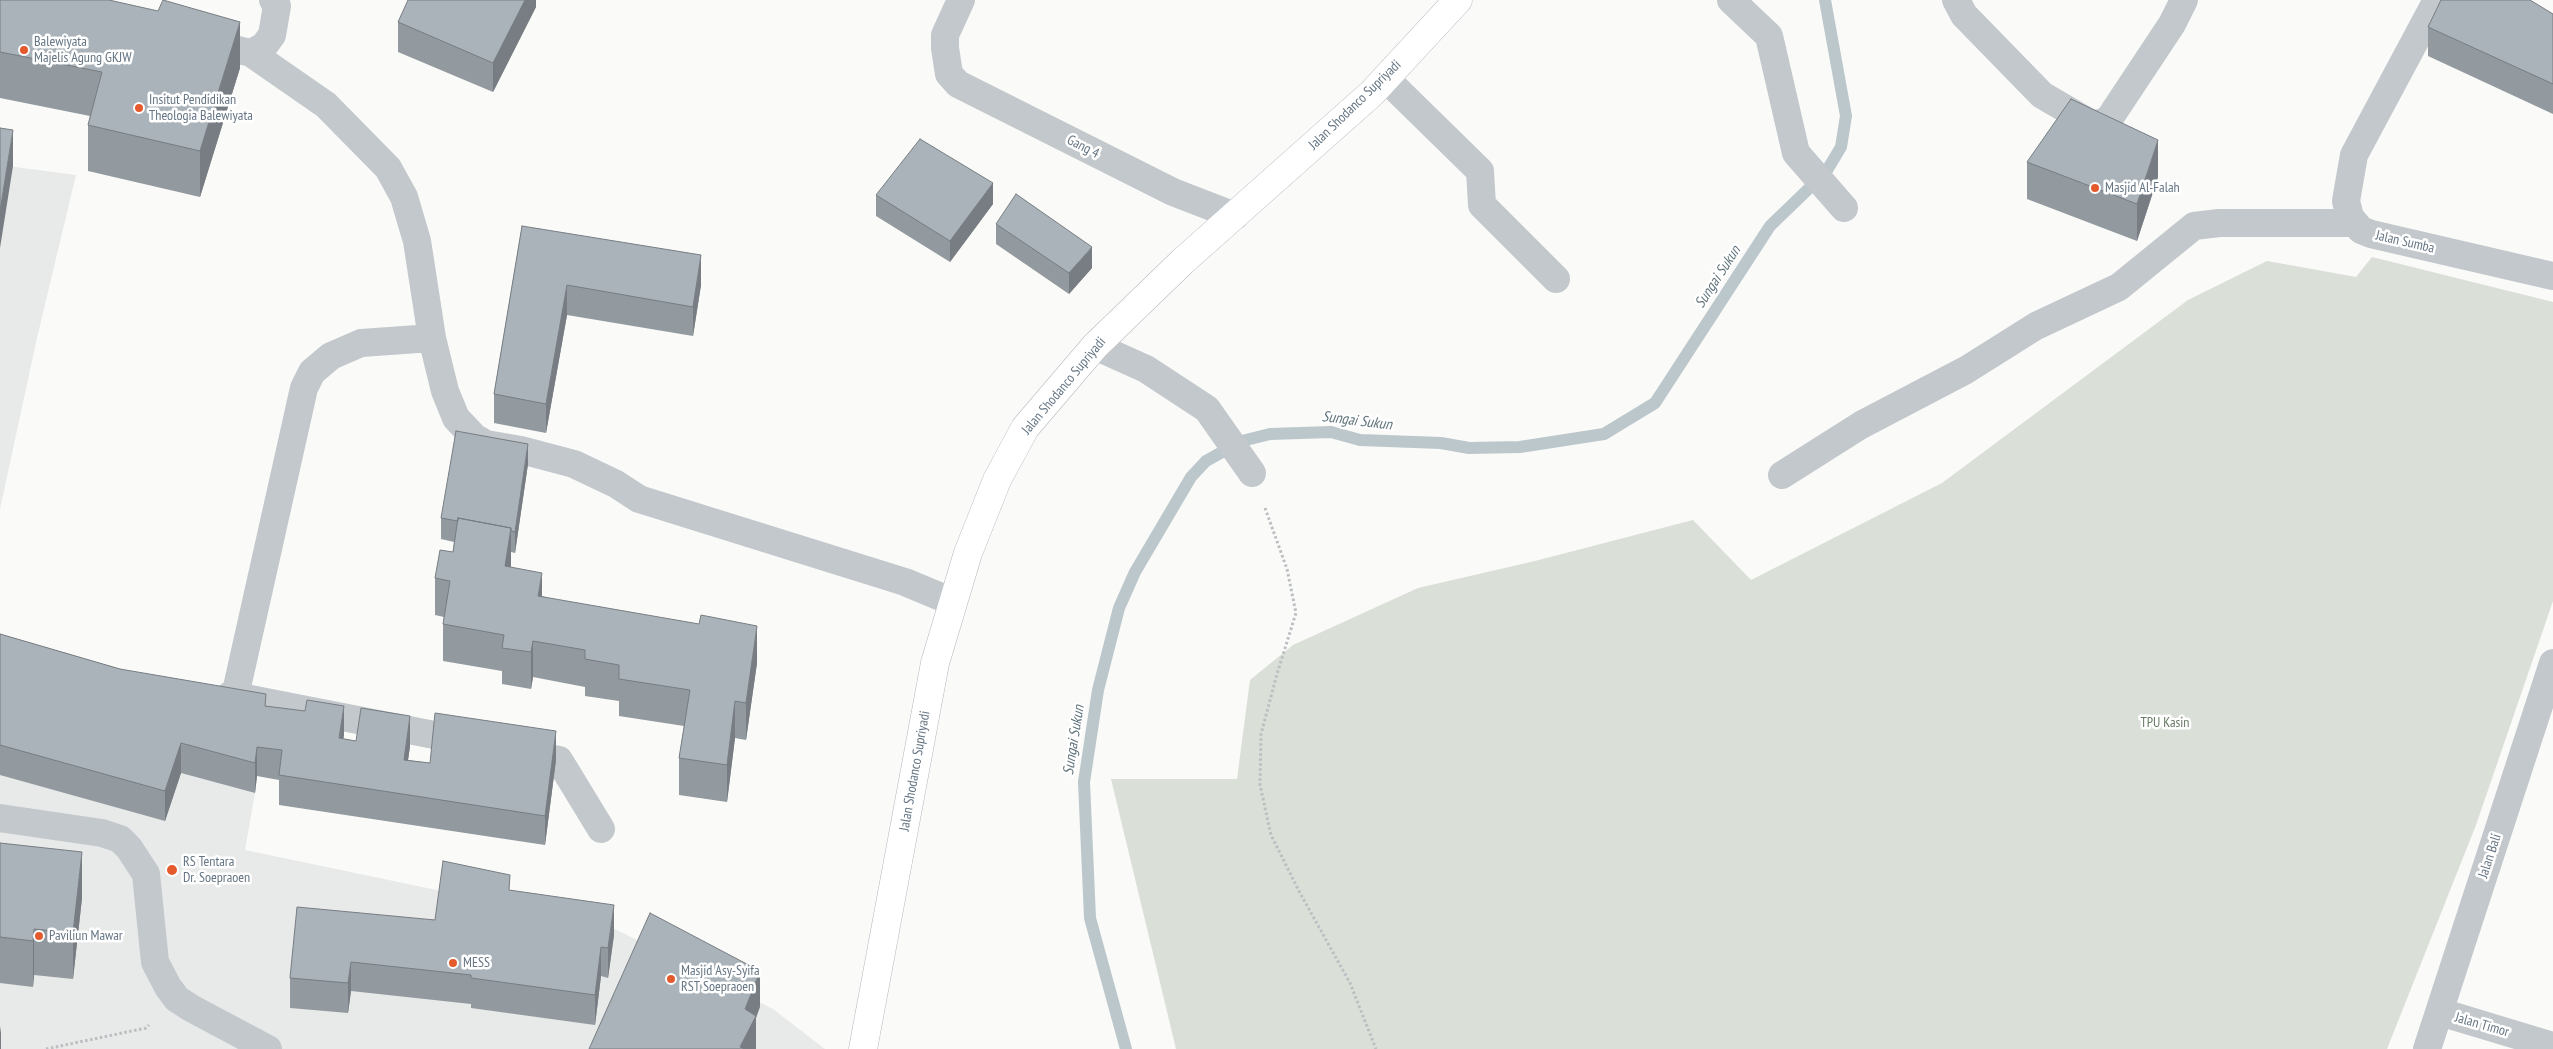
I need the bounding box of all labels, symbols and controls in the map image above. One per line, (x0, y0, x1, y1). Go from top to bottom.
place label: Balewiyata Majelis Agung GKJW (34, 34, 132, 66)
marker: Balewiyata Majelis Agung GKJW (18, 44, 30, 56)
street label: Jalan Shodanco Supriyadi (1305, 57, 1405, 153)
place label: Insitut Pendidikan Theologia Balewiyata (149, 92, 253, 124)
marker: Insitut Pendidikan Theologia Balewiyata (133, 102, 145, 114)
street label: Gang 4 (1064, 132, 1102, 162)
place label: Masjid Al-Falah (2105, 180, 2180, 196)
marker: Masjid Al-Falah (2089, 182, 2101, 194)
street label: Jalan Sumba (2374, 227, 2436, 257)
water label: Sungai Sukun (1691, 243, 1745, 311)
street label: Jalan Shodanco Supriyadi (1018, 334, 1110, 438)
water label: Sungai Sukun (1321, 408, 1393, 434)
water label: Sungai Sukun (1060, 704, 1088, 776)
street label: Jalan Shodanco Supriyadi (896, 710, 934, 832)
park label: TPU Kasin (2141, 715, 2189, 731)
street label: Jalan Bali (2475, 832, 2505, 880)
place label: RS Tentara Dr. Soepraoen (183, 854, 250, 886)
marker: RS Tentara Dr. Soepraoen (165, 863, 179, 877)
place label: Paviliun Mawar (49, 928, 123, 944)
marker: Paviliun Mawar (33, 930, 45, 942)
place label: MESS (463, 955, 490, 971)
marker: MESS (447, 957, 459, 969)
place label: Masjid Asy-Syifa RST Soepraoen (681, 963, 760, 996)
marker: Masjid Asy-Syifa RST Soepraoen (665, 973, 677, 985)
street label: Jalan Timor (2453, 1009, 2511, 1041)

